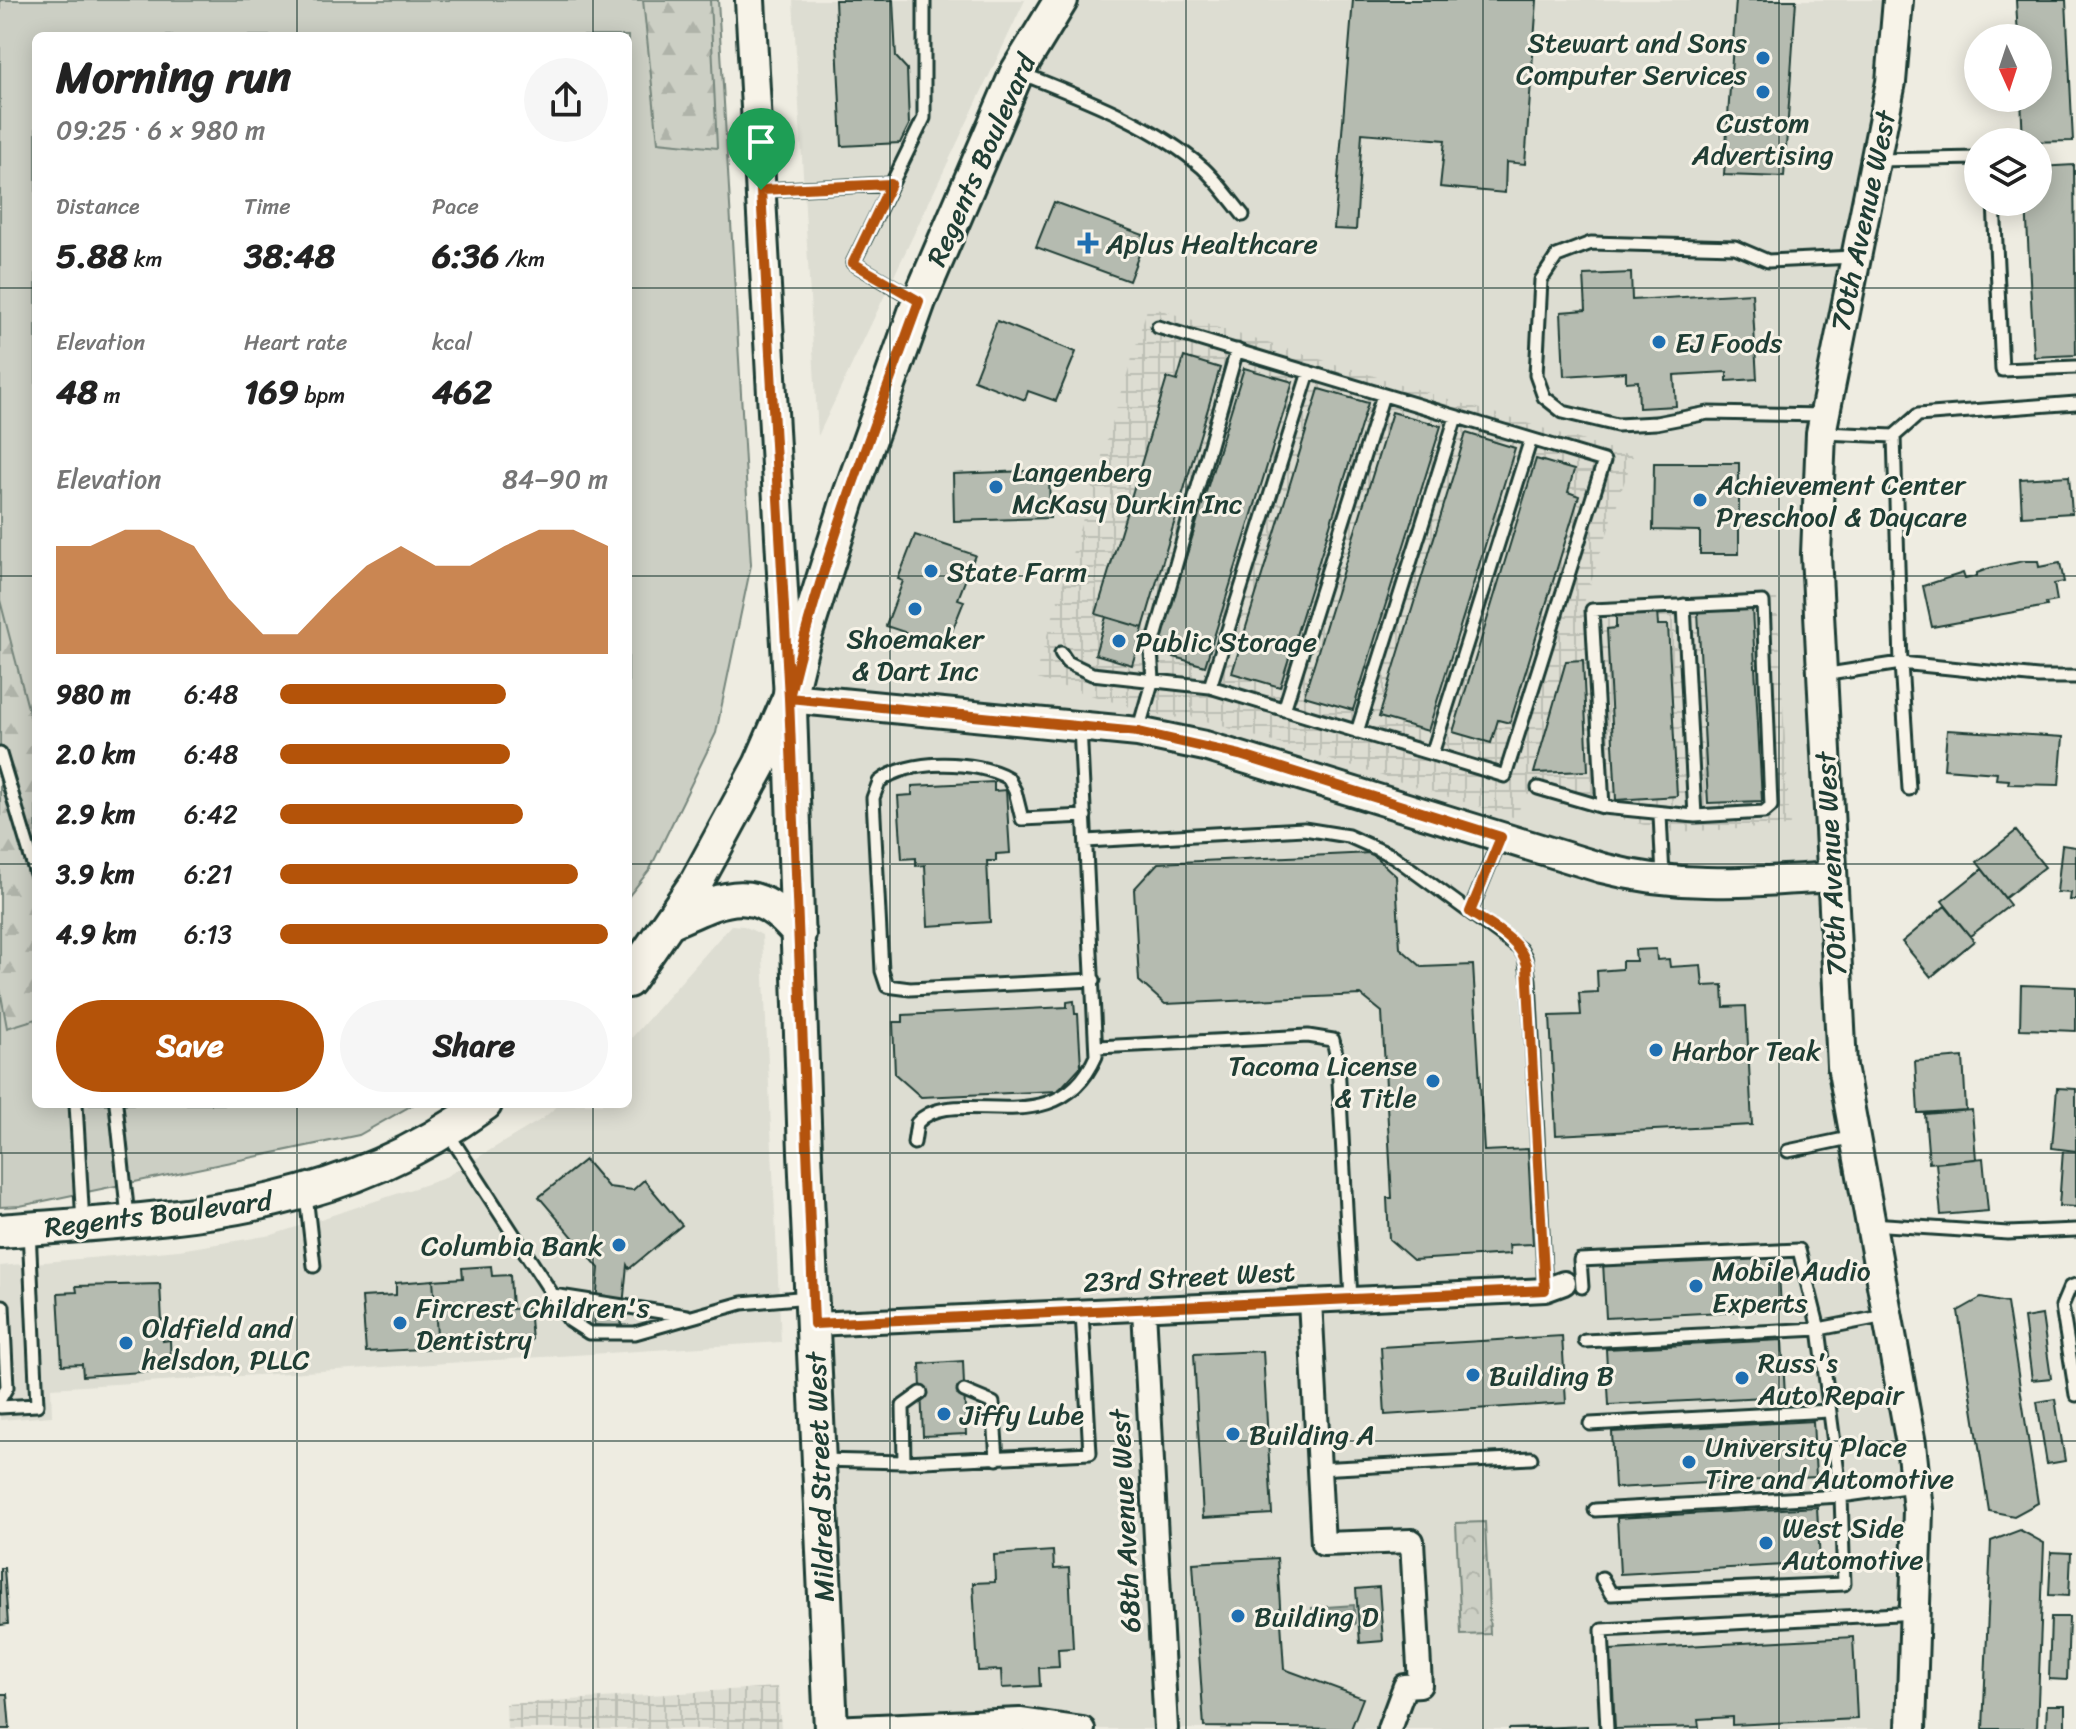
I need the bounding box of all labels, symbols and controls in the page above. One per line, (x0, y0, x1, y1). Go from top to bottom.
place label: Stewart and Sons Computer Services (1516, 18, 1747, 99)
north arrow (1964, 24, 2052, 112)
map controls (1964, 24, 2052, 216)
text: Morning run (56, 38, 291, 116)
street label: Regents Boulevard (912, 44, 1051, 274)
marker: Stewart and Sons Computer Services (1754, 49, 1772, 67)
button: share (524, 58, 608, 142)
marker: Custom Advertising (1754, 83, 1772, 101)
place label: Custom Advertising (1691, 98, 1834, 179)
street label: 70th Avenue West (1816, 104, 1911, 336)
text: 09:25 · 6 × 980 m (56, 107, 265, 153)
pin (727, 108, 795, 190)
icon: arrive (739, 120, 783, 164)
button: layers (1964, 128, 2052, 216)
text: Distance (56, 187, 140, 226)
text: Time (244, 187, 291, 226)
text: Pace (432, 187, 479, 226)
place label: Aplus Healthcare (1105, 219, 1318, 268)
text: 5.88 (56, 226, 128, 286)
text: 38:48 (244, 226, 335, 286)
text: 6:36 (432, 226, 500, 286)
marker: Aplus Healthcare (1077, 232, 1099, 254)
text: km (128, 240, 162, 279)
text: /km (500, 240, 545, 279)
place label: EJ Foods (1675, 318, 1782, 367)
text: Elevation (56, 323, 145, 362)
text: Heart rate (244, 323, 347, 362)
text: kcal (432, 323, 472, 362)
marker: EJ Foods (1650, 333, 1668, 351)
text: 48 (56, 362, 98, 422)
text: 169 (244, 362, 299, 422)
text: 462 (432, 362, 492, 422)
text: m (98, 376, 120, 415)
text: bpm (299, 376, 345, 415)
place label: Langenberg McKasy Durkin Inc (1012, 447, 1243, 528)
text: Elevation (56, 456, 161, 502)
text: 84–90 m (502, 456, 608, 502)
place label: Achievement Center Preschool & Daycare (1715, 460, 1967, 541)
marker: Langenberg McKasy Durkin Inc (987, 478, 1005, 496)
marker: Achievement Center Preschool & Daycare (1691, 491, 1709, 509)
place label: State Farm (947, 547, 1087, 596)
marker: State Farm (922, 562, 940, 580)
marker: Shoemaker & Dart Inc (906, 600, 924, 618)
place label: Shoemaker & Dart Inc (846, 614, 985, 695)
place label: Public Storage (1135, 617, 1317, 666)
marker: Public Storage (1110, 632, 1128, 650)
text: 980 m (56, 671, 131, 717)
text: 6:48 (184, 671, 239, 717)
text: 2.0 km (56, 731, 136, 777)
text: 6:48 (184, 731, 239, 777)
street label: 70th Avenue West (1801, 749, 1861, 977)
text: 2.9 km (56, 791, 135, 837)
text: 6:42 (184, 791, 238, 837)
text: 3.9 km (56, 851, 135, 897)
text: 6:21 (184, 851, 233, 897)
text: 4.9 km (56, 911, 137, 957)
text: 6:13 (184, 911, 232, 957)
button: Save (56, 1000, 324, 1092)
button: Share (340, 1000, 608, 1092)
place label: Harbor Teak (1672, 1026, 1821, 1075)
place label: Tacoma License & Title (1228, 1041, 1417, 1122)
marker: Harbor Teak (1647, 1041, 1665, 1059)
marker: Tacoma License & Title (1424, 1072, 1442, 1090)
street label: Regents Boulevard (42, 1175, 277, 1252)
place label: Columbia Bank (421, 1221, 603, 1270)
marker: Columbia Bank (610, 1236, 628, 1254)
place label: Mobile Audio Experts (1712, 1246, 1871, 1327)
street label: 23rd Street West (1082, 1247, 1296, 1307)
marker: Mobile Audio Experts (1687, 1277, 1705, 1295)
place label: Fircrest Children's Dentistry (416, 1283, 650, 1364)
place label: Oldfield and helsdon, PLLC (141, 1303, 310, 1384)
marker: Fircrest Children's Dentistry (391, 1314, 409, 1332)
marker: Oldfield and helsdon, PLLC (117, 1334, 135, 1352)
place label: Russ's Auto Repair (1757, 1338, 1905, 1419)
street label: Mildred Street West (791, 1349, 849, 1603)
place label: Building B (1489, 1351, 1614, 1400)
marker: Building B (1464, 1366, 1482, 1384)
marker: Russ's Auto Repair (1733, 1369, 1751, 1387)
place label: Jiffy Lube (959, 1390, 1084, 1439)
marker: Jiffy Lube (935, 1405, 953, 1423)
street label: 68th Avenue West (1095, 1406, 1155, 1634)
place label: Building A (1249, 1410, 1375, 1459)
place label: University Place Tire and Automotive (1705, 1422, 1954, 1503)
marker: Building A (1224, 1425, 1242, 1443)
marker: University Place Tire and Automotive (1680, 1453, 1698, 1471)
place label: West Side Automotive (1781, 1503, 1924, 1584)
marker: West Side Automotive (1757, 1534, 1775, 1552)
place label: Building D (1254, 1592, 1378, 1641)
marker: Building D (1229, 1607, 1247, 1625)

